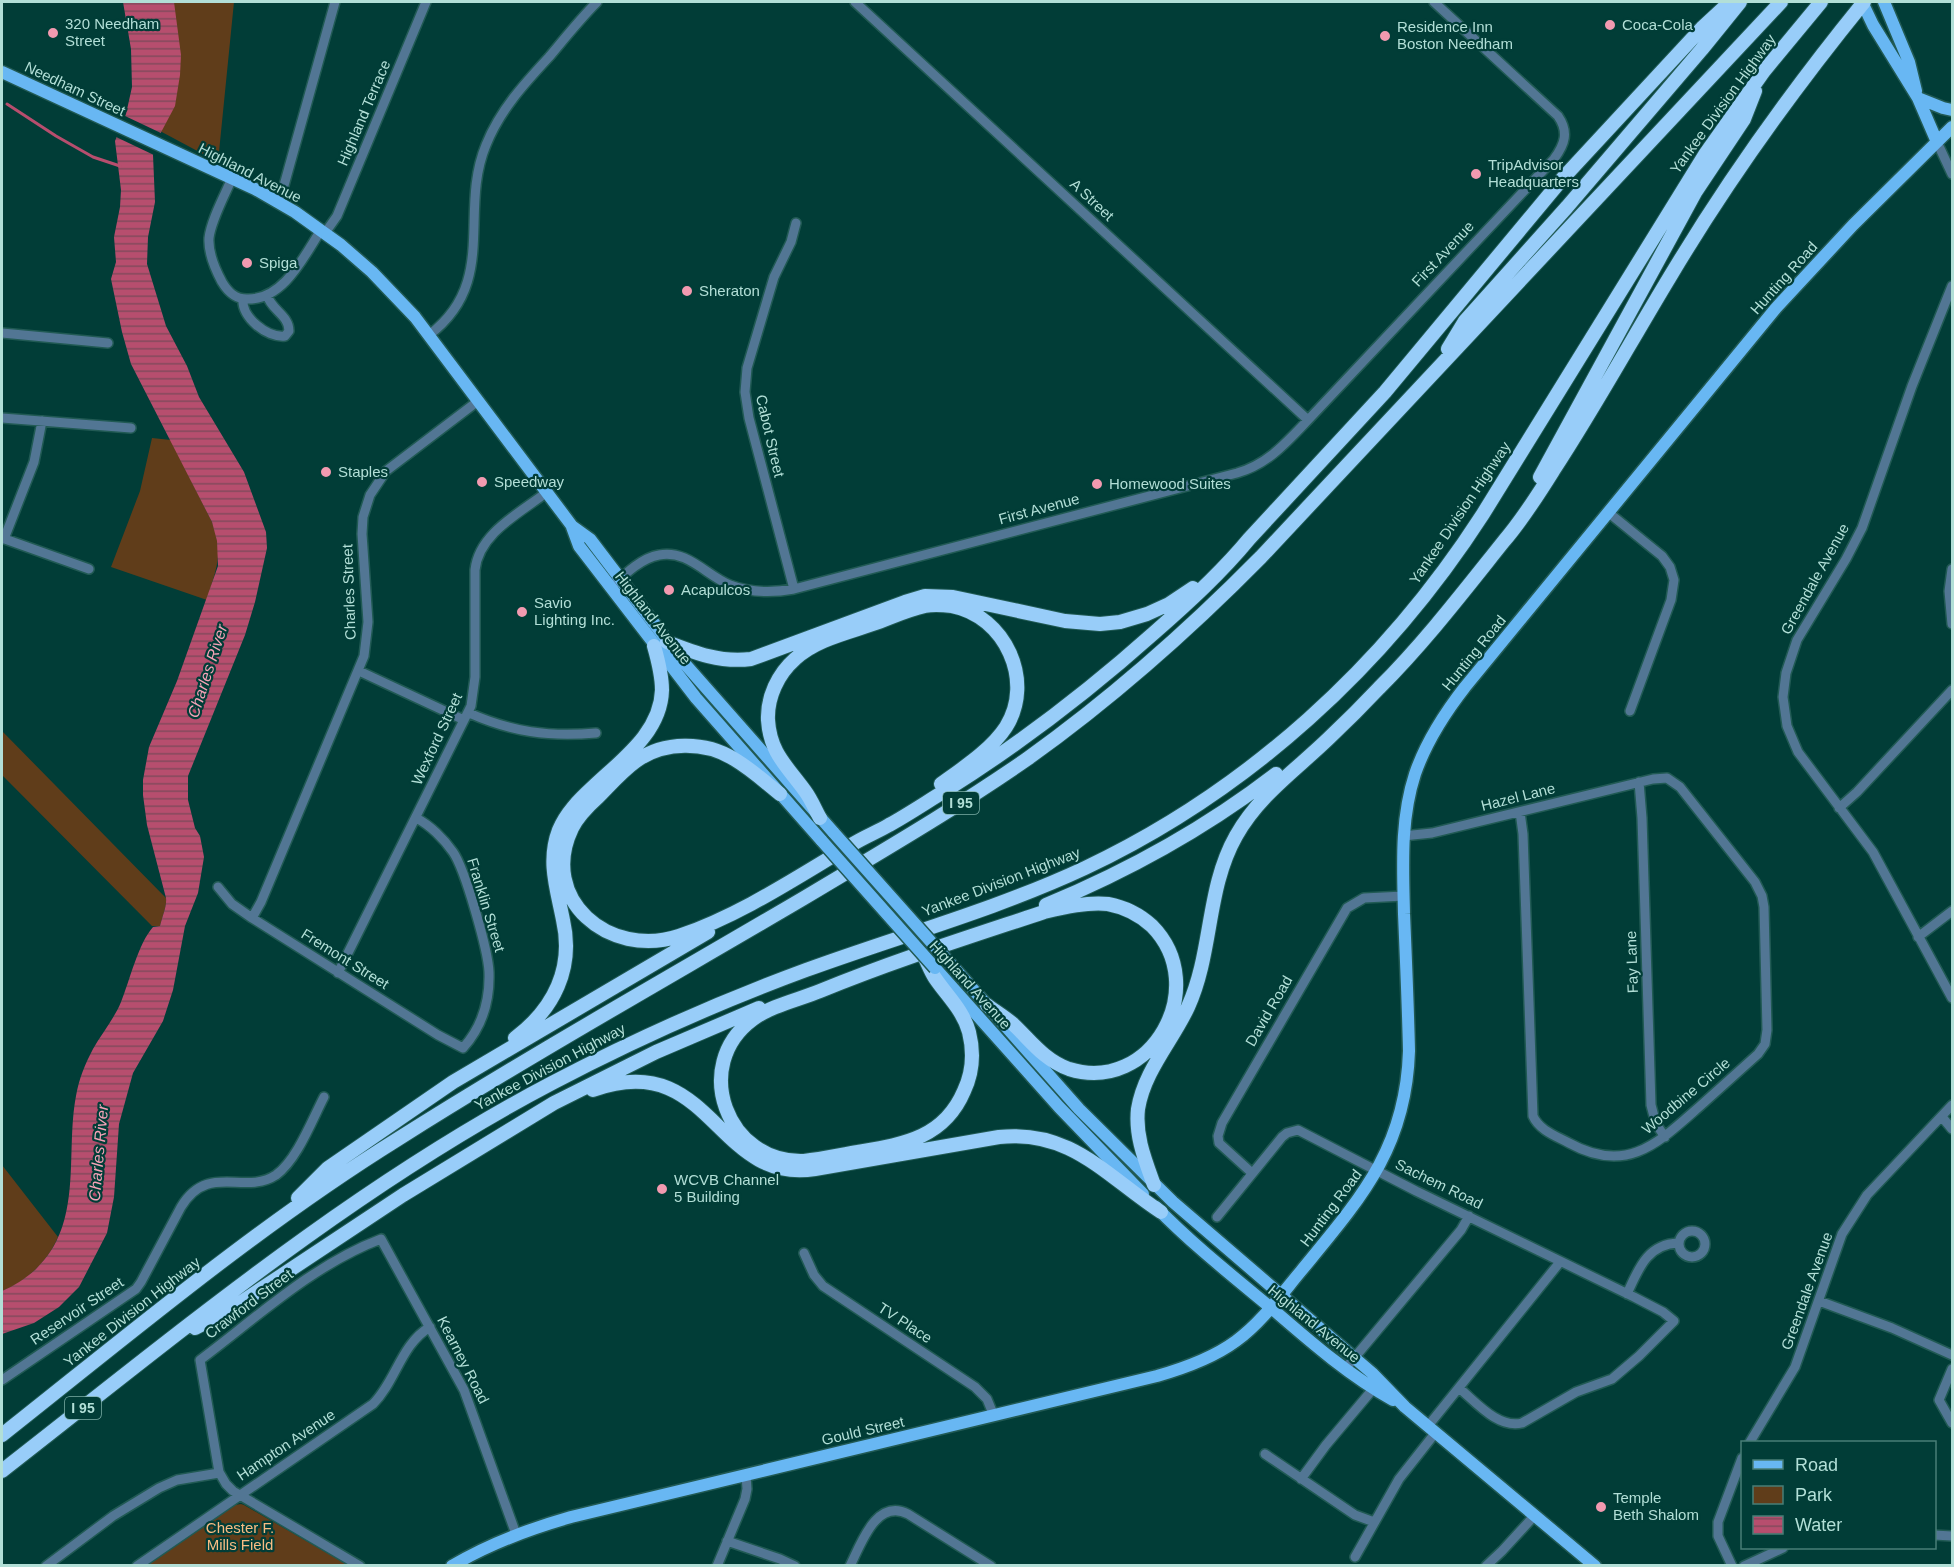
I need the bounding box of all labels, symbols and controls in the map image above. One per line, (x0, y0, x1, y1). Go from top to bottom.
place label: 320 Needham Street (65, 15, 159, 49)
place label: Coca-Cola (1622, 16, 1694, 33)
place label: Residence Inn Boston Needham (1397, 18, 1513, 52)
marker: Coca-Cola (1603, 18, 1617, 32)
marker: 320 Needham Street (46, 26, 60, 40)
marker: Residence Inn Boston Needham (1378, 29, 1392, 43)
street label: Yankee Division Highway (1666, 30, 1779, 177)
street label: Highland Terrace (334, 57, 393, 168)
street label: Needham Street (22, 58, 129, 120)
street label: Highland Avenue (196, 139, 304, 206)
place label: TripAdvisor Headquarters (1488, 156, 1579, 190)
marker: TripAdvisor Headquarters (1469, 167, 1483, 181)
street label: A Street (1067, 175, 1118, 225)
street label: First Avenue (1408, 217, 1477, 290)
street label: Hunting Road (1747, 238, 1821, 317)
place label: Spiga (259, 254, 298, 271)
marker: Spiga (240, 256, 254, 270)
place label: Sheraton (699, 282, 760, 299)
marker: Sheraton (680, 284, 694, 298)
street label: Cabot Street (753, 393, 788, 480)
street label: Yankee Division Highway (1406, 438, 1514, 587)
place label: Staples (338, 463, 388, 480)
marker: Staples (319, 465, 333, 479)
place label: Speedway (494, 473, 565, 490)
marker: Speedway (475, 475, 489, 489)
place label: Homewood Suites (1109, 475, 1231, 492)
marker: Homewood Suites (1090, 477, 1104, 491)
street label: First Avenue (997, 490, 1081, 527)
street label: Greendale Avenue (1777, 520, 1852, 637)
street label: Charles Street (338, 543, 359, 640)
street label: Highland Avenue (612, 568, 695, 668)
place label: Acapulcos (681, 581, 750, 598)
marker: Acapulcos (662, 583, 676, 597)
place label: Savio Lighting Inc. (534, 594, 615, 628)
marker: Savio Lighting Inc. (515, 605, 529, 619)
street label: Hunting Road (1438, 612, 1509, 694)
water label: Charles River (184, 622, 231, 720)
street label: Wexford Street (408, 689, 466, 788)
street label: Hazel Lane (1479, 779, 1557, 814)
road number: I 95 (943, 792, 979, 814)
street label: Yankee Division Highway (919, 843, 1083, 920)
street label: Franklin Street (464, 856, 509, 955)
street label: Fremont Street (298, 925, 393, 993)
street label: Fay Lane (1622, 930, 1641, 994)
street label: Highland Avenue (926, 937, 1015, 1032)
street label: David Road (1242, 973, 1296, 1049)
street label: Yankee Division Highway (472, 1019, 628, 1114)
street label: Woodbine Circle (1638, 1054, 1733, 1137)
water label: Charles River (86, 1103, 111, 1202)
street label: Sachem Road (1393, 1155, 1486, 1212)
street label: Hunting Road (1296, 1166, 1365, 1249)
place label: WCVB Channel 5 Building (674, 1171, 779, 1205)
marker: WCVB Channel 5 Building (655, 1182, 669, 1196)
street label: Greendale Avenue (1777, 1230, 1836, 1352)
street label: Yankee Division Highway (60, 1253, 204, 1370)
street label: Crawford Street (202, 1265, 296, 1342)
street label: Reservoir Street (27, 1273, 127, 1348)
street label: Highland Avenue (1265, 1281, 1364, 1366)
street label: TV Place (875, 1299, 935, 1346)
street label: Kearney Road (434, 1313, 493, 1406)
road number: I 95 (65, 1397, 101, 1419)
street label: Hampton Avenue (233, 1405, 338, 1484)
street label: Gould Street (820, 1413, 907, 1448)
legend (1741, 1441, 1936, 1549)
text: Road (1795, 1455, 1838, 1475)
text: Park (1795, 1485, 1833, 1505)
place label: Temple Beth Shalom (1613, 1489, 1699, 1523)
marker: Temple Beth Shalom (1594, 1500, 1608, 1514)
text: Water (1795, 1515, 1842, 1535)
park label: Chester F. Mills Field (206, 1519, 274, 1553)

